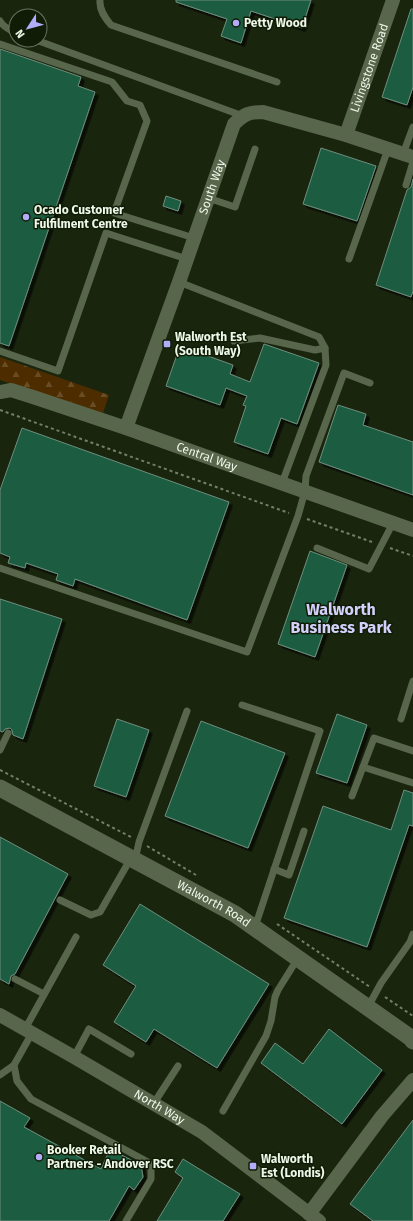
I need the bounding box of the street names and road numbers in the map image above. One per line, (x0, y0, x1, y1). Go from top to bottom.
street label: Livingstone Road (347, 22, 391, 114)
street label: South Way (196, 158, 228, 216)
street label: Central Way (174, 439, 239, 474)
street label: Walworth Road (175, 877, 253, 930)
street label: North Way (132, 1087, 187, 1127)

